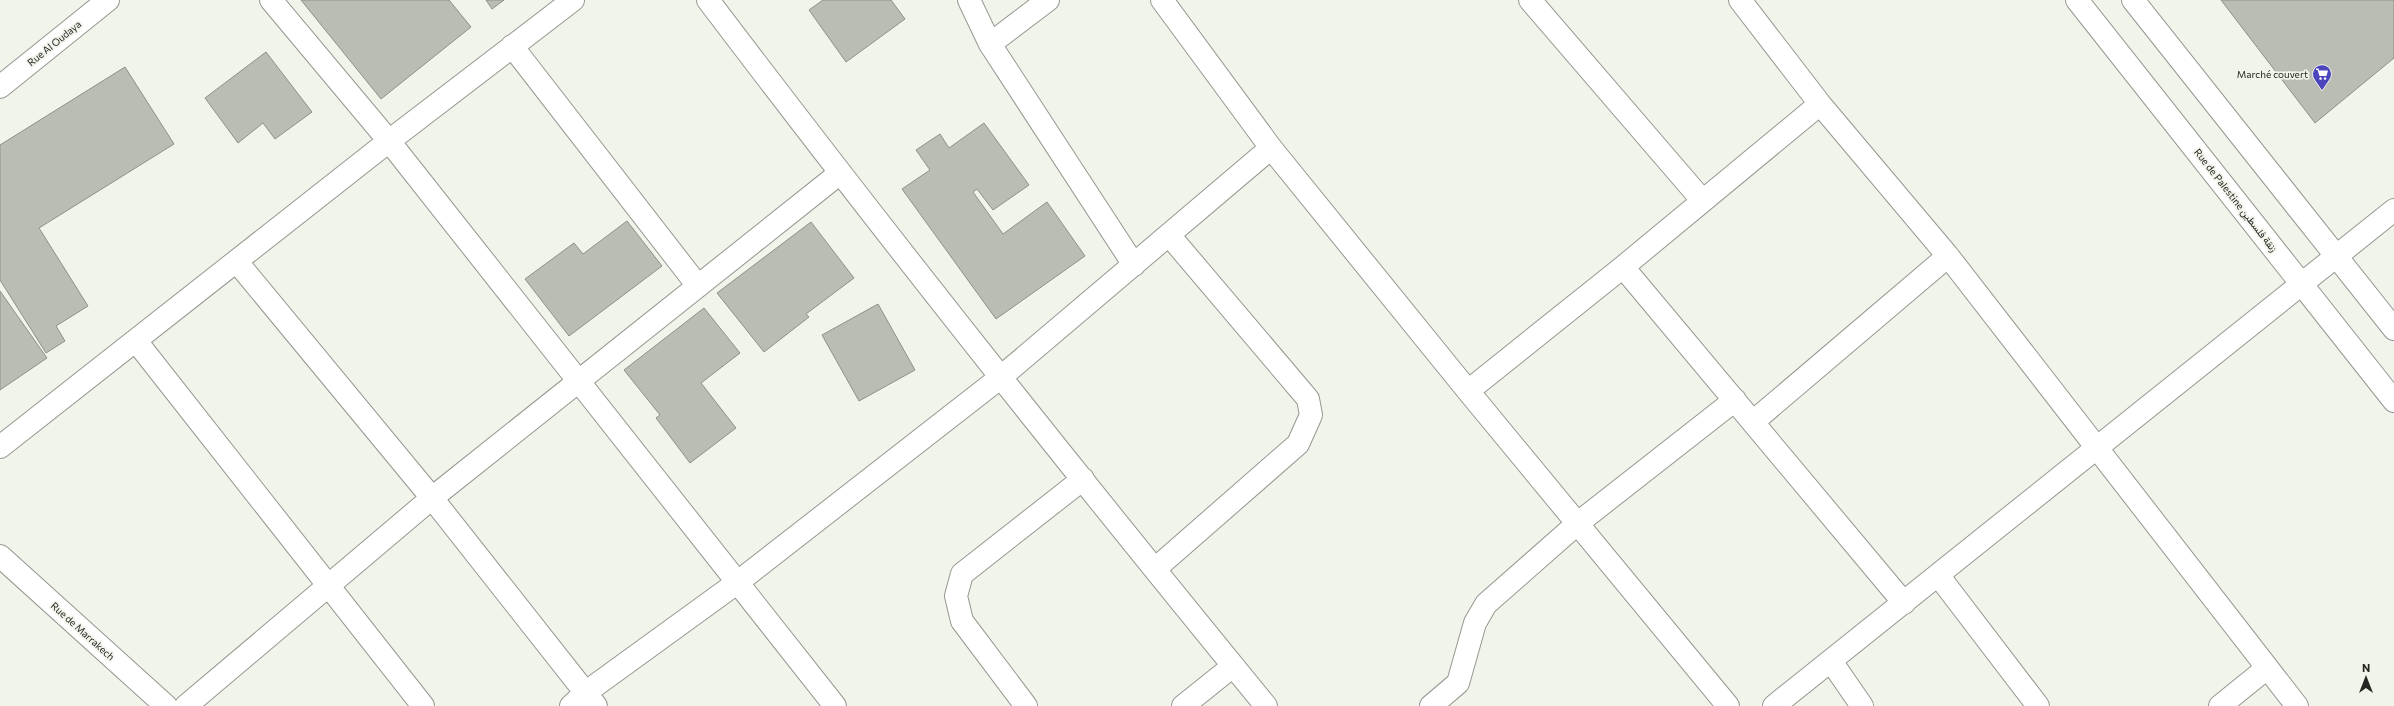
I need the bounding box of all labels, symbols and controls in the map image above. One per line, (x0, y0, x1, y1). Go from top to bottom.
street label: Rue Al Oudaya (25, 18, 83, 68)
supermarket icon: Marché couvert (2311, 63, 2333, 91)
place label: Marché couvert (2237, 68, 2308, 80)
street label: Rue de Palestine زنقة فلسطين (2191, 146, 2280, 255)
street label: Rue de Marrakech (49, 599, 117, 663)
north arrow (2346, 658, 2386, 698)
text: N (2362, 661, 2370, 674)

